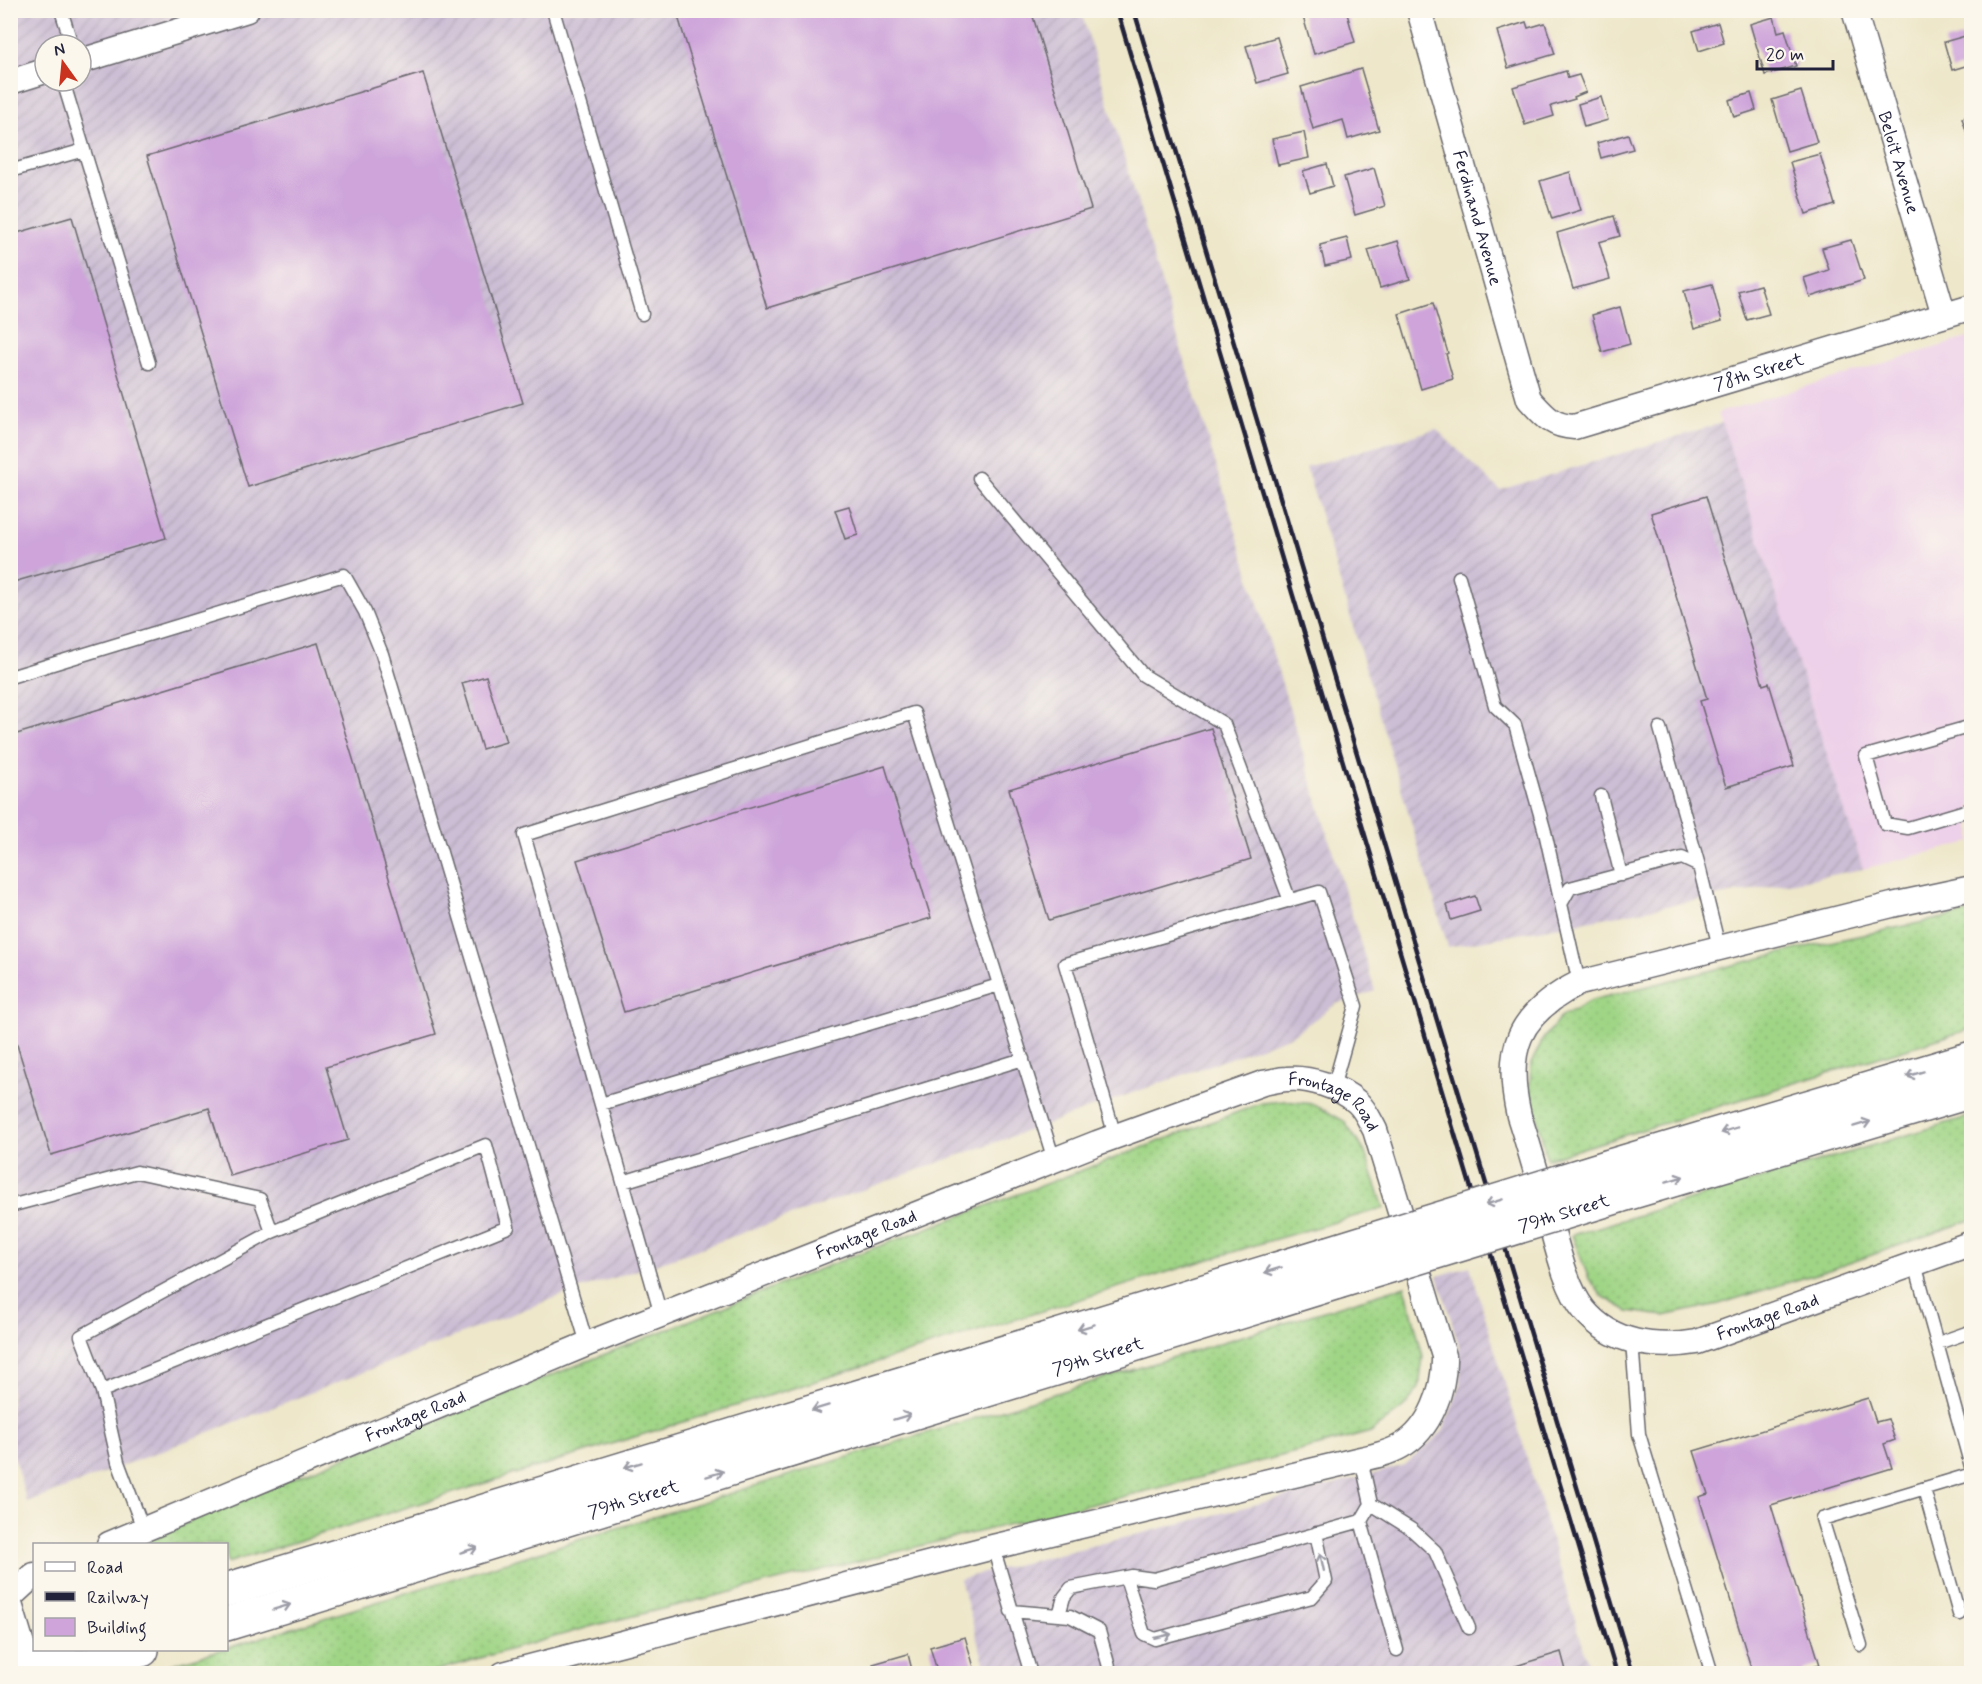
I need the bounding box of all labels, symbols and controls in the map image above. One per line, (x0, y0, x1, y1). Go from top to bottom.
north arrow (33, 33, 93, 93)
scale bar (1757, 33, 1834, 71)
text: N (52, 38, 67, 61)
text: 20 m (1766, 43, 1804, 67)
street label: Beloit Avenue (1872, 109, 1925, 217)
street label: Ferdinand Avenue (1446, 148, 1507, 289)
street label: 78th Street (1711, 347, 1807, 397)
street label: Frontage Road (1288, 1068, 1385, 1136)
one-way arrow (1906, 1069, 1925, 1080)
one-way arrow (1852, 1118, 1871, 1129)
one-way arrow (1720, 1125, 1739, 1136)
one-way arrow (1665, 1173, 1684, 1184)
street label: 79th Street (1516, 1189, 1612, 1239)
one-way arrow (1485, 1197, 1504, 1208)
street label: Frontage Road (812, 1204, 920, 1266)
one-way arrow (1264, 1265, 1283, 1276)
street label: Frontage Road (1714, 1288, 1822, 1347)
one-way arrow (1077, 1322, 1096, 1333)
street label: 79th Street (1050, 1332, 1147, 1382)
street label: Frontage Road (362, 1385, 470, 1448)
one-way arrow (811, 1403, 830, 1414)
one-way arrow (892, 1410, 911, 1421)
one-way arrow (624, 1460, 643, 1471)
one-way arrow (705, 1468, 724, 1479)
street label: 79th Street (585, 1474, 682, 1525)
legend (33, 1543, 228, 1651)
one-way arrow (459, 1544, 478, 1555)
one-way arrow (1316, 1553, 1327, 1572)
text: Road (87, 1556, 123, 1580)
text: Railway (87, 1586, 149, 1610)
one-way arrow (272, 1601, 291, 1612)
text: Building (87, 1616, 147, 1642)
one-way arrow (1153, 1630, 1172, 1641)

